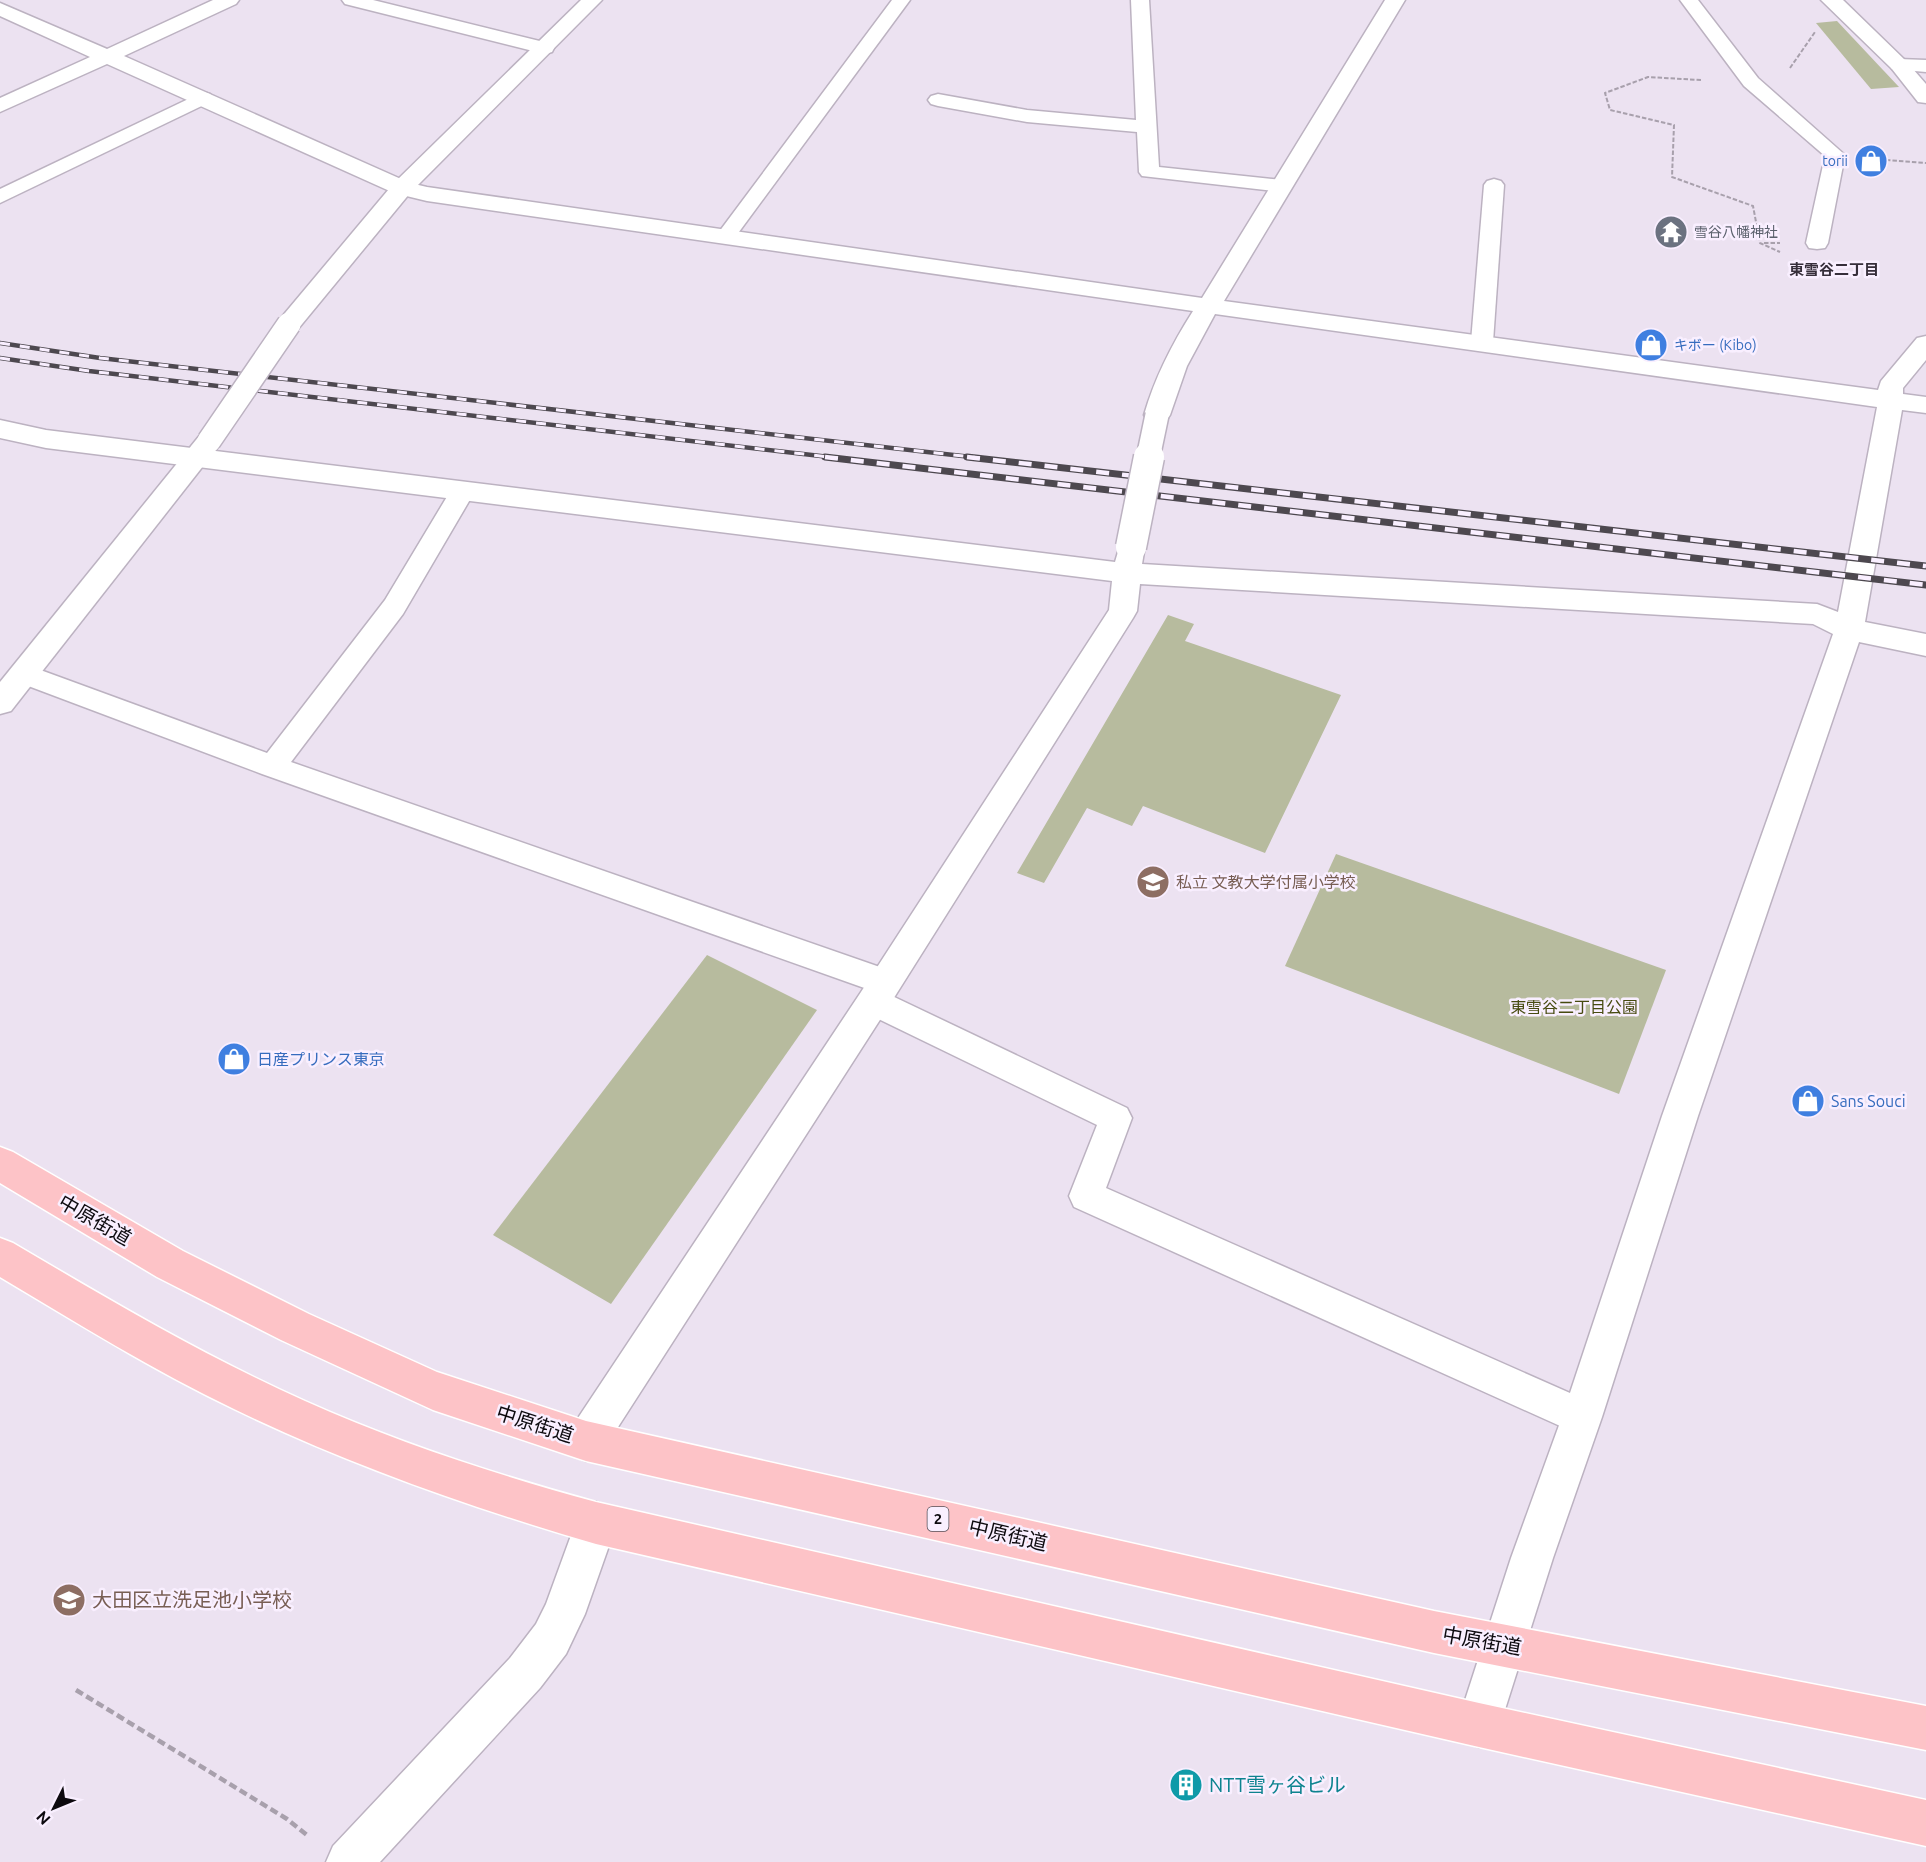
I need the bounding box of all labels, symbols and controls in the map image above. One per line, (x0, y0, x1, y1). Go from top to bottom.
shop icon: torii (1853, 143, 1889, 179)
place label: torii (1822, 153, 1848, 169)
temple icon: 雪谷八幡神社 (1653, 214, 1689, 250)
place label: 雪谷八幡神社 (1694, 224, 1778, 240)
district label: 東雪谷二丁目 (1789, 261, 1879, 278)
shop icon: キボー (Kibo) (1633, 327, 1669, 363)
place label: キボー (Kibo) (1674, 337, 1757, 353)
school or university icon: 私立 文教大学付属小学校 (1135, 864, 1171, 900)
place label: 私立 文教大学付属小学校 (1176, 873, 1356, 891)
park label: 東雪谷二丁目公園 (1510, 998, 1638, 1016)
shop icon: 日産プリンス東京 (216, 1041, 252, 1077)
place label: 日産プリンス東京 (257, 1050, 385, 1068)
shop icon: Sans Souci (1790, 1083, 1826, 1119)
place label: Sans Souci (1831, 1092, 1906, 1110)
street label: 中原街道 (55, 1190, 136, 1250)
street label: 中原街道 (494, 1400, 577, 1447)
road number: 2 (928, 1507, 948, 1531)
street label: 中原街道 (967, 1514, 1050, 1555)
school or university icon: 大田区立洗足池小学校 (51, 1582, 87, 1618)
place label: 大田区立洗足池小学校 (92, 1588, 292, 1611)
street label: 中原街道 (1441, 1622, 1523, 1659)
building icon: NTT雪ヶ谷ビル (1168, 1767, 1204, 1803)
place label: NTT雪ヶ谷ビル (1209, 1773, 1346, 1796)
north arrow (24, 1778, 84, 1838)
text: N (32, 1808, 54, 1829)

